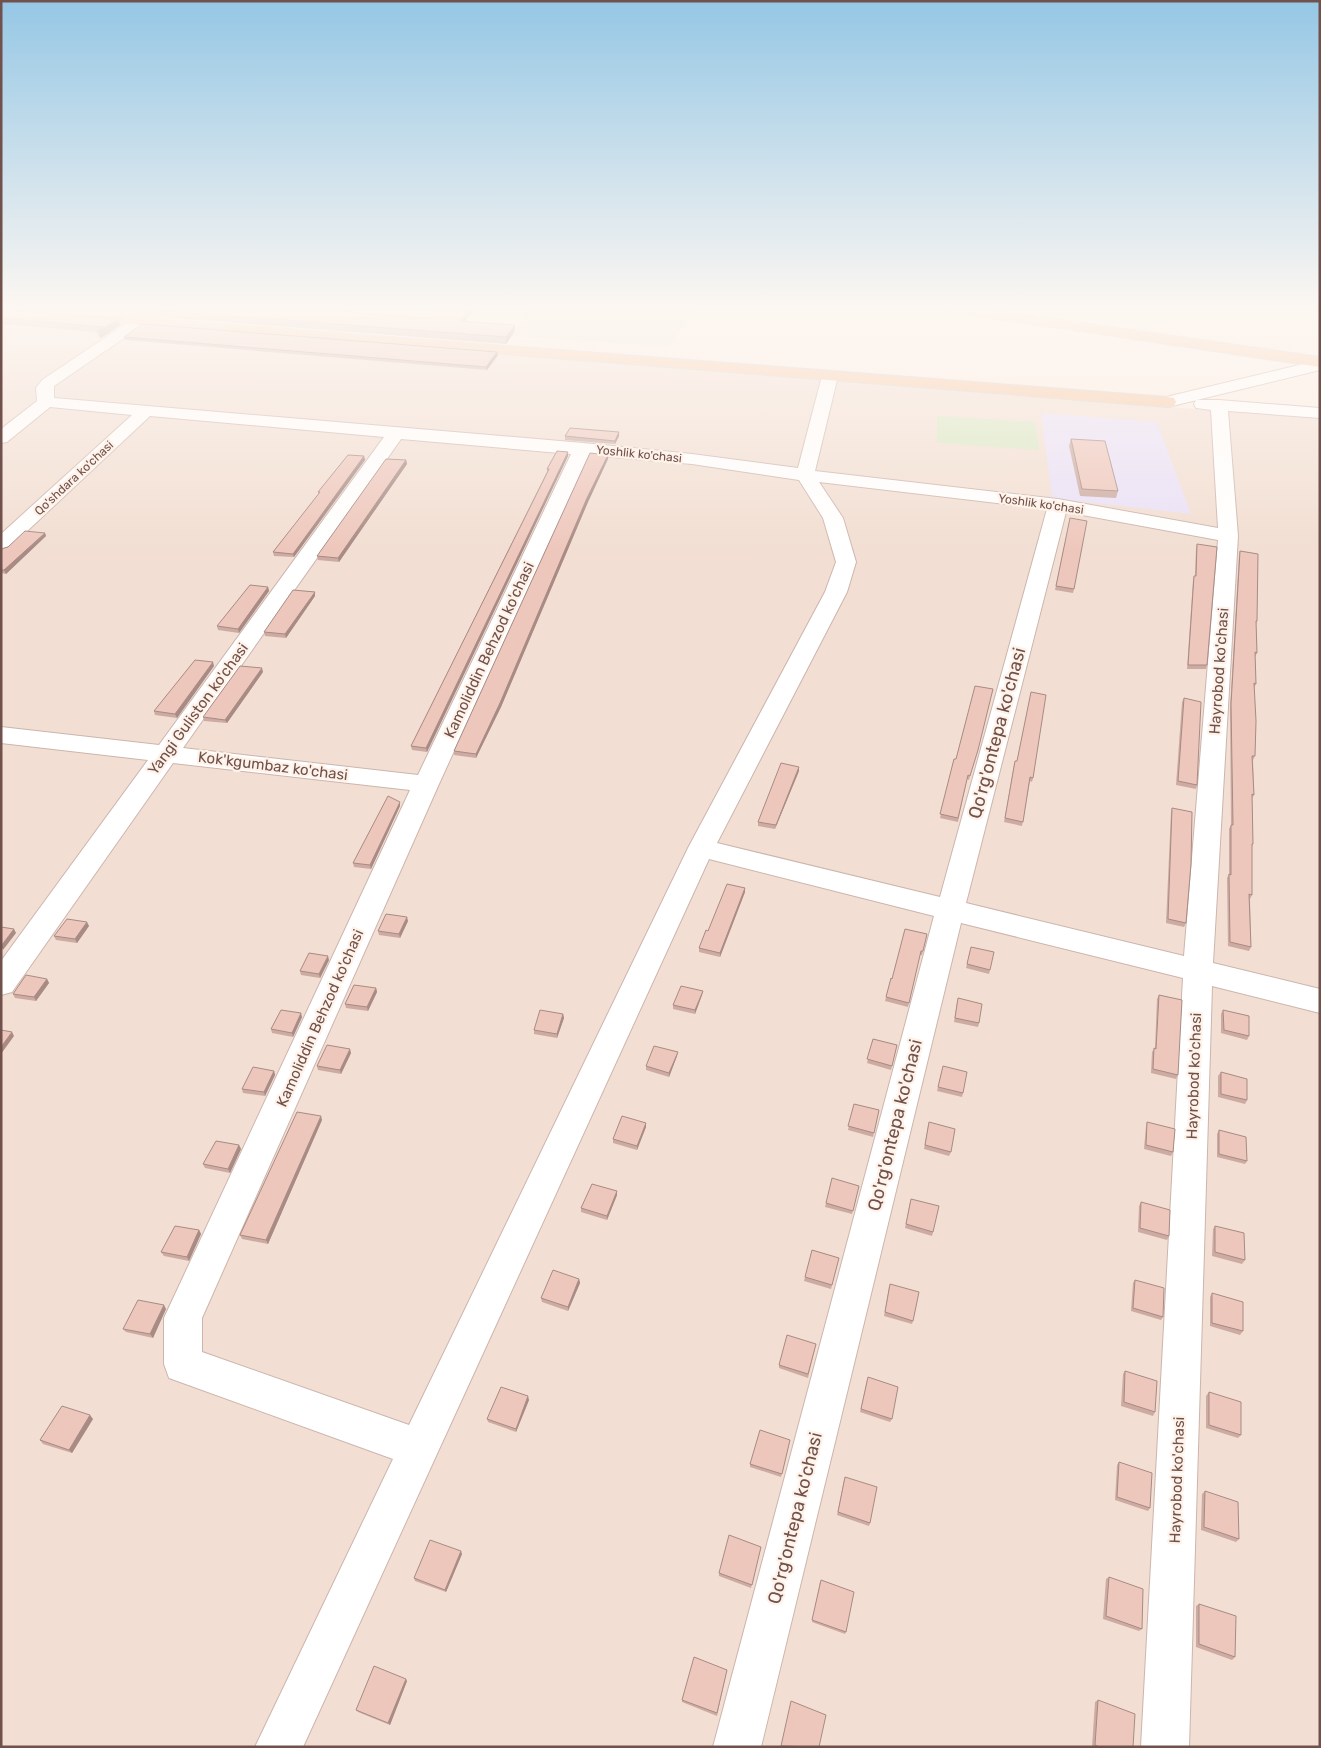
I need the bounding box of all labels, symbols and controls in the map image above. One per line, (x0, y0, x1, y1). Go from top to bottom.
street label: Qo'shdara ko'chasi (32, 438, 116, 518)
street label: Yoshlik ko'chasi (595, 443, 683, 465)
street label: Yoshlik ko'chasi (997, 491, 1085, 517)
street label: Kamoliddin Behzod ko'chasi (440, 559, 538, 741)
street label: Hayrobod ko'chasi (1206, 607, 1232, 735)
street label: Yangi Guliston ko'chasi (144, 640, 252, 778)
street label: Qo'rg'ontepa ko'chasi (964, 645, 1030, 821)
street label: Kok'kgumbaz ko'chasi (197, 748, 349, 784)
street label: Kamoliddin Behzod ko'chasi (273, 926, 367, 1110)
street label: Hayrobod ko'chasi (1183, 1012, 1205, 1140)
street label: Qo'rg'ontepa ko'chasi (863, 1037, 927, 1213)
street label: Hayrobod ko'chasi (1166, 1416, 1188, 1544)
street label: Qo'rg'ontepa ko'chasi (763, 1430, 827, 1606)

